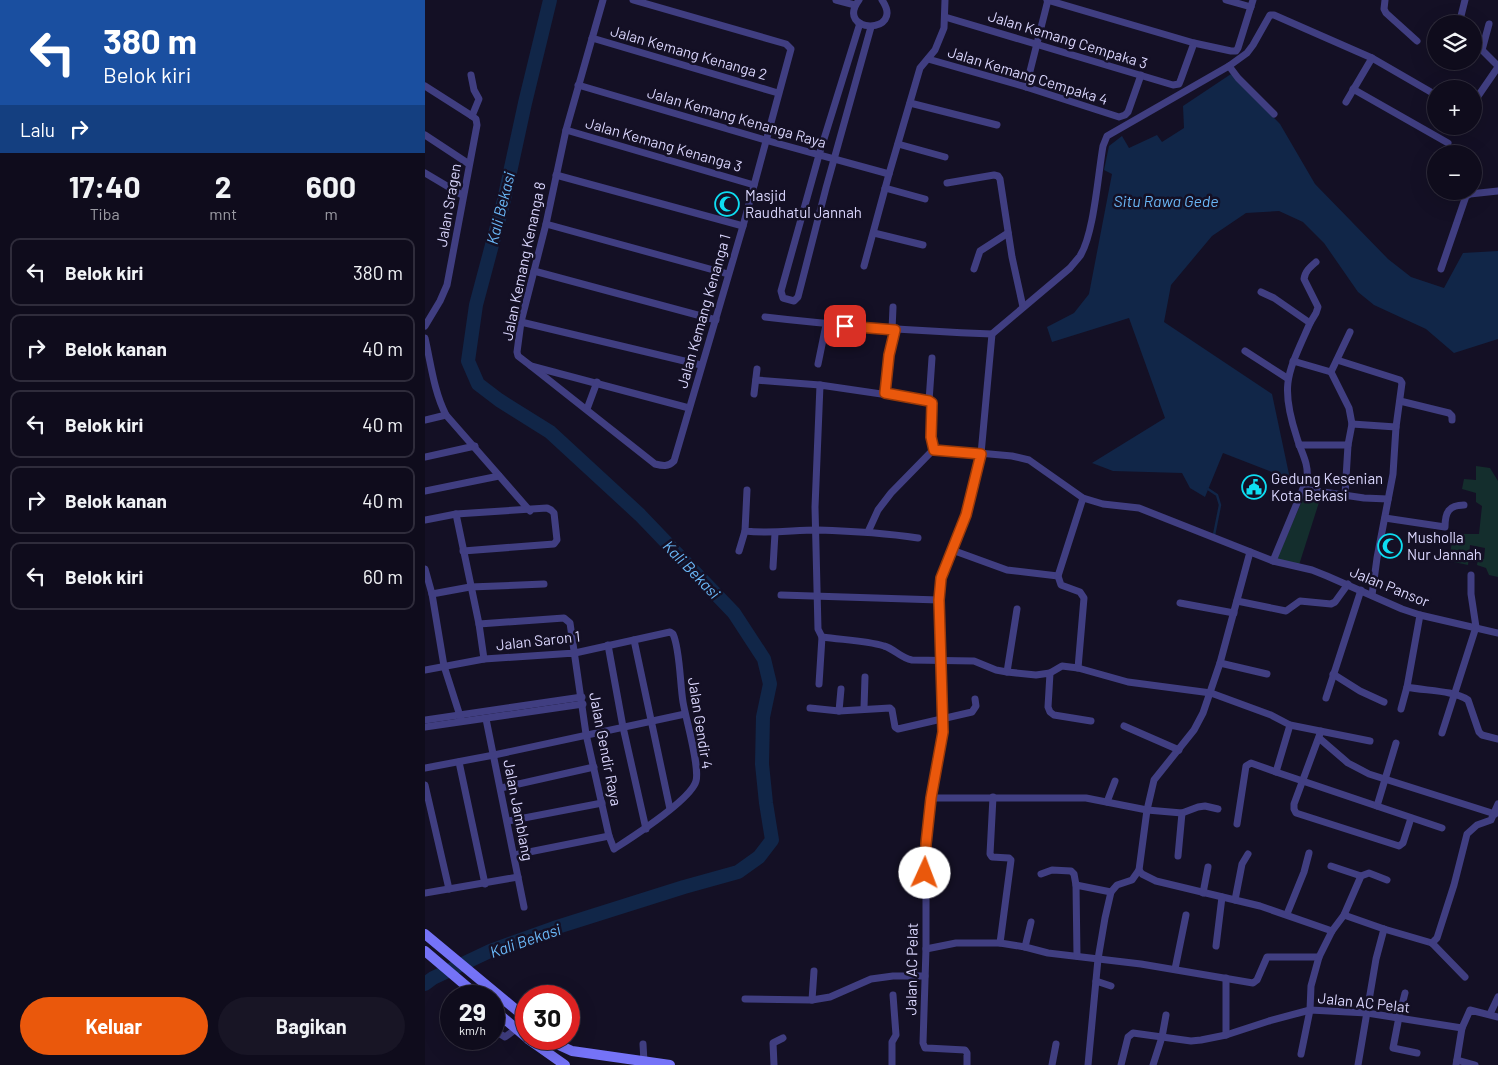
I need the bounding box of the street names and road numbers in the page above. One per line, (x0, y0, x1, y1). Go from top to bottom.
street label: Jalan Kemang Cempaka 3 (986, 6, 1150, 72)
street label: Jalan Kemang Kenanga 2 (609, 21, 769, 83)
street label: Jalan Kemang Cempaka 4 (946, 42, 1110, 108)
street label: Jalan Kemang Kenanga Raya (645, 83, 829, 151)
street label: Jalan Kemang Kenanga 3 (584, 113, 744, 175)
street label: Jalan Sragen (432, 162, 464, 248)
street label: Jalan Kemang Kenanga 8 (497, 180, 549, 342)
street label: Jalan Kemang Kenanga 1 (672, 232, 734, 390)
street label: Jalan Pansor (1348, 562, 1433, 610)
street label: Jalan Saron 1 (495, 627, 581, 653)
street label: Jalan Gendir 4 (685, 676, 717, 770)
street label: Jalan Gendir Raya (586, 691, 626, 807)
street label: Jalan Jamblang (500, 758, 538, 862)
street label: Jalan AC Pelat (901, 923, 921, 1015)
street label: Jalan AC Pelat (1317, 988, 1411, 1016)

